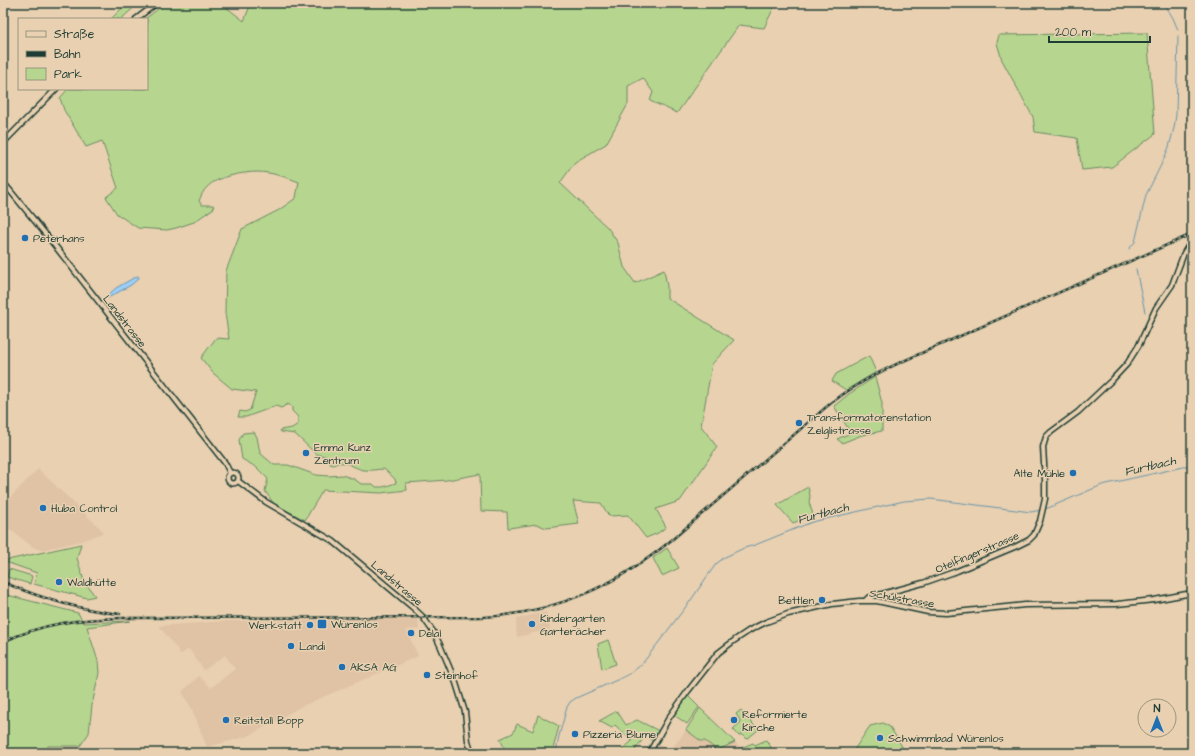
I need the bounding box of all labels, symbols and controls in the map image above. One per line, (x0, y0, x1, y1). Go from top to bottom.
legend (18, 18, 148, 90)
scale bar (1049, 18, 1150, 44)
text: 200 m (1055, 24, 1092, 41)
text: Straße (54, 26, 95, 43)
text: Bahn (54, 46, 81, 63)
text: Park (54, 66, 82, 83)
place label: Peterhans (33, 231, 85, 246)
marker: Peterhans (20, 233, 30, 243)
street label: Landstrasse (99, 292, 150, 351)
place label: Transformatorenstation Zelglistrasse (807, 410, 932, 439)
marker: Transformatorenstation Zelglistrasse (794, 418, 804, 428)
place label: Emma Kunz Zentrum (314, 440, 371, 468)
marker: Emma Kunz Zentrum (301, 448, 311, 458)
water label: Furtbach (1123, 452, 1179, 481)
place label: Alte Mühle (1014, 466, 1065, 481)
marker: Alte Mühle (1068, 468, 1078, 478)
water label: Furtbach (796, 498, 852, 528)
place label: Huba Control (51, 501, 118, 516)
marker: Huba Control (38, 503, 48, 513)
street label: Otelfingerstrasse (933, 528, 1022, 578)
street label: Landstrasse (368, 557, 426, 609)
place label: Waldhütte (67, 575, 116, 590)
marker: Waldhütte (54, 577, 64, 587)
street label: Schulstrasse (868, 585, 935, 612)
place label: Bettlen (778, 593, 814, 608)
marker: Bettlen (817, 595, 827, 605)
place label: Kindergarten Garterächer (540, 611, 606, 639)
place label: Würenlos (331, 617, 378, 632)
place label: Werkstatt (248, 618, 303, 633)
marker: Würenlos (316, 618, 328, 630)
marker: Kindergarten Garterächer (527, 619, 537, 629)
marker: Werkstatt (305, 620, 315, 630)
place label: Delal (419, 626, 441, 641)
marker: Delal (406, 628, 416, 638)
place label: Landi (299, 639, 325, 654)
marker: Landi (286, 641, 296, 651)
place label: AKSA AG (350, 660, 397, 675)
marker: AKSA AG (337, 662, 347, 672)
place label: Steinhof (435, 668, 478, 683)
marker: Steinhof (422, 670, 432, 680)
north arrow (1137, 698, 1177, 738)
text: N (1154, 701, 1161, 716)
place label: Reformierte Kirche (742, 707, 807, 735)
place label: Reitstall Bopp (234, 713, 304, 728)
marker: Reitstall Bopp (221, 715, 231, 725)
marker: Reformierte Kirche (729, 715, 739, 725)
place label: Pizzeria Blume (583, 727, 656, 742)
marker: Pizzeria Blume (570, 729, 580, 739)
place label: Schwimmbad Würenlos (888, 731, 1004, 746)
marker: Schwimmbad Würenlos (875, 733, 885, 743)

